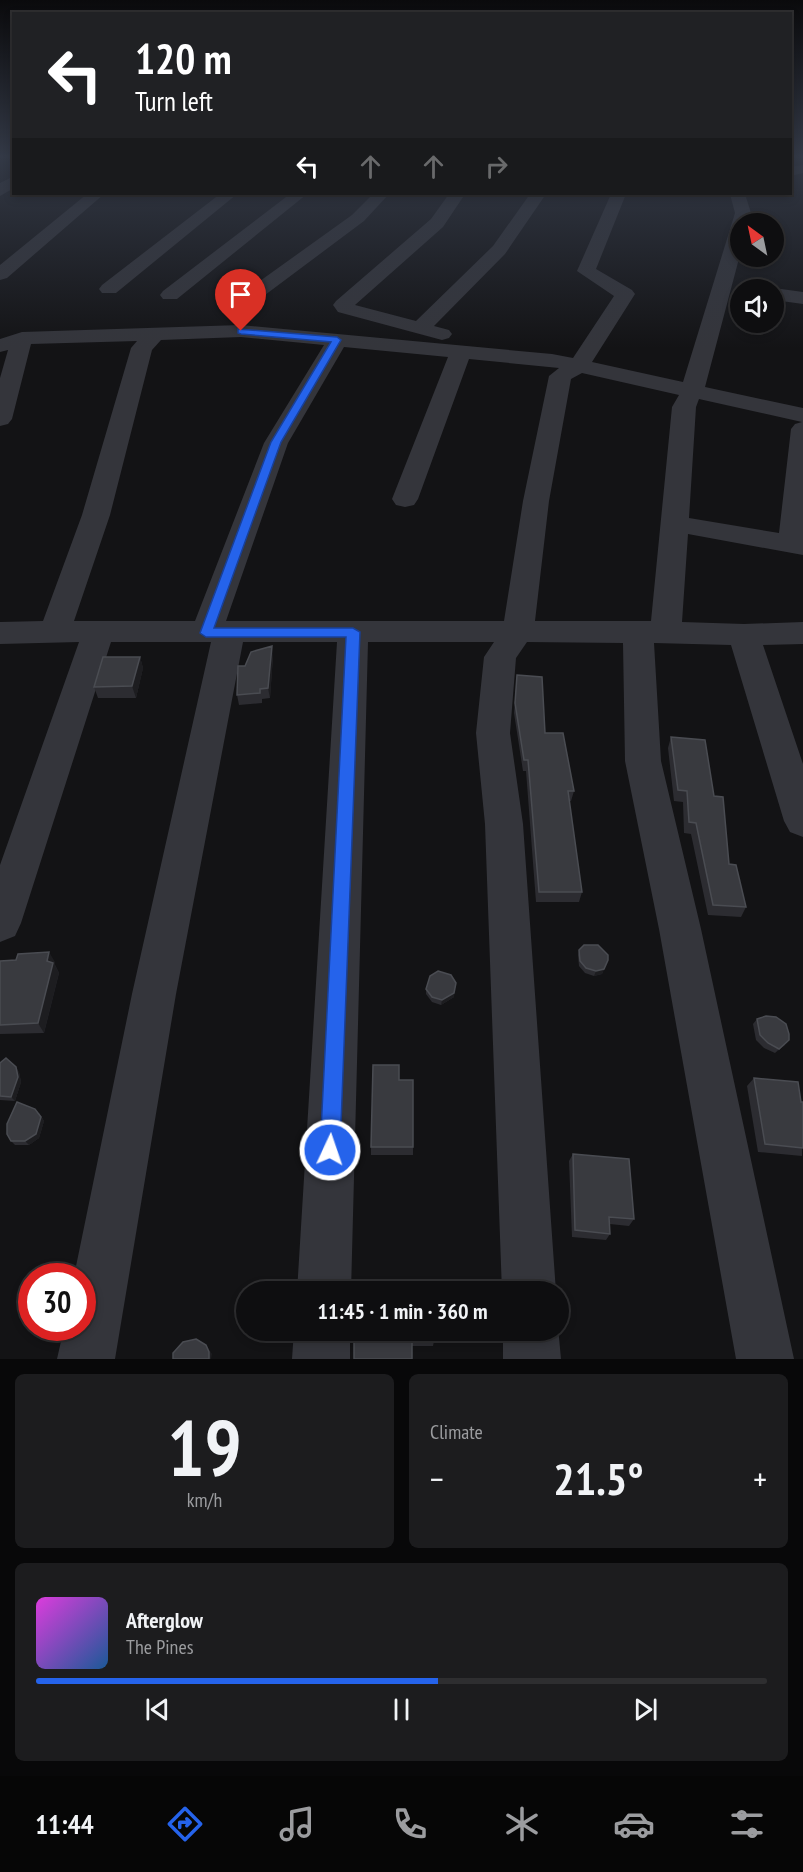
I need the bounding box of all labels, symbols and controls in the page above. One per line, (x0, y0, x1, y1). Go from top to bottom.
text: 120 m (135, 31, 232, 86)
icon: left (36, 36, 114, 114)
text: Turn left (135, 84, 213, 118)
icon: left (291, 150, 324, 183)
icon: ahead (354, 150, 387, 183)
icon: ahead (417, 150, 450, 183)
icon: right (480, 150, 513, 183)
north arrow (730, 213, 784, 267)
map controls (730, 213, 784, 333)
pin (215, 269, 266, 331)
icon: arrive (224, 278, 257, 311)
button: sound (730, 279, 784, 333)
position arrow (298, 1118, 362, 1182)
speed limit sign: 30 (18, 1263, 96, 1341)
text: 11:45 · 1 min · 360 m (317, 1297, 488, 1325)
text: 19 (167, 1397, 242, 1498)
text: Climate (430, 1419, 483, 1445)
text: 21.5° (553, 1449, 644, 1507)
text: − (430, 1457, 444, 1500)
text: + (753, 1457, 767, 1500)
text: km/h (187, 1487, 222, 1513)
text: Afterglow (126, 1606, 203, 1634)
text: The Pines (126, 1634, 193, 1660)
icon: previous (141, 1693, 174, 1726)
icon: pause (385, 1693, 418, 1726)
icon: next (629, 1693, 662, 1726)
icon: directions (164, 1803, 206, 1845)
icon: music (276, 1803, 318, 1845)
icon: phone (389, 1803, 431, 1845)
icon: climate (501, 1803, 543, 1845)
icon: car (613, 1803, 655, 1845)
icon: filters (726, 1803, 768, 1845)
text: 11:44 (35, 1807, 94, 1841)

